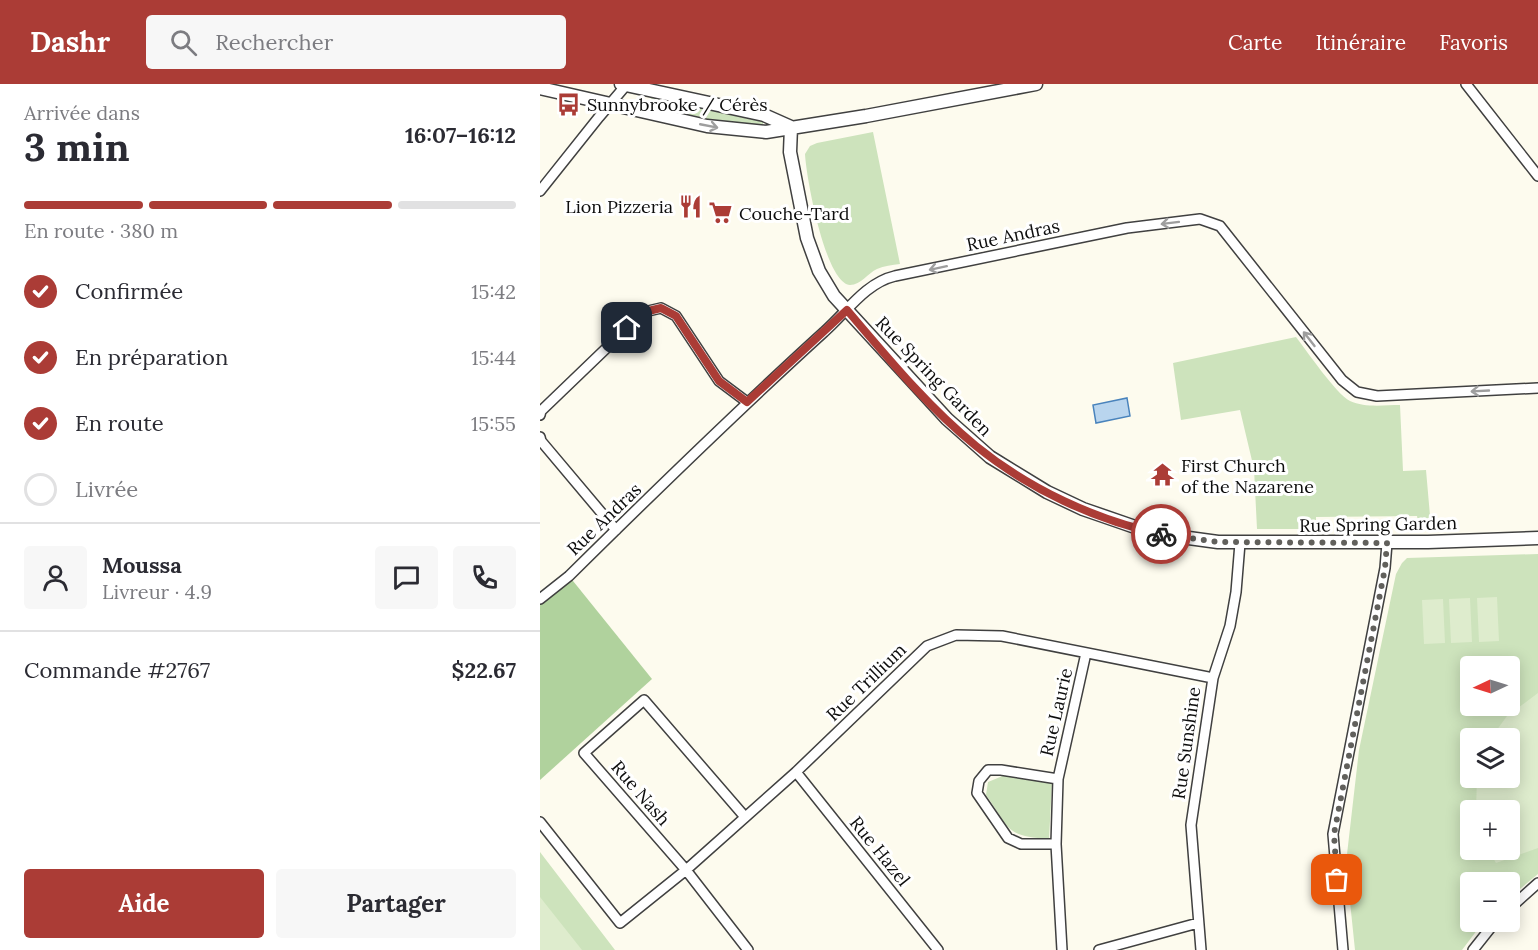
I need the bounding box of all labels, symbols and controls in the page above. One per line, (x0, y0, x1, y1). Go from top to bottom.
search box (146, 15, 566, 69)
text: Dashr (30, 24, 110, 60)
icon: search (167, 26, 200, 59)
text: Rechercher (215, 28, 333, 56)
text: Carte (1228, 29, 1282, 56)
text: Itinéraire (1315, 29, 1406, 56)
text: Favoris (1439, 29, 1508, 56)
bus stop icon: Sunnybrooke / Cérès (556, 91, 582, 117)
place label: Sunnybrooke / Cérès (587, 93, 767, 116)
text: Arrivée dans (24, 100, 140, 125)
text: 16:07–16:12 (405, 121, 516, 149)
one-way arrow (698, 121, 718, 132)
text: 3 min (24, 122, 130, 172)
restaurant icon: Lion Pizzeria (678, 193, 704, 219)
place label: Lion Pizzeria (565, 195, 673, 218)
supermarket icon: Couche-Tard (708, 200, 734, 226)
place label: Couche-Tard (739, 202, 850, 225)
street label: Rue Andras (964, 214, 1062, 256)
one-way arrow (1161, 217, 1181, 228)
text: En route · 380 m (24, 218, 178, 243)
one-way arrow (929, 262, 948, 274)
icon: check (24, 275, 57, 308)
text: Confirmée (75, 277, 183, 305)
text: 15:42 (471, 279, 516, 304)
pin (601, 302, 652, 353)
icon: home (610, 311, 643, 344)
street label: Rue Spring Garden (871, 311, 997, 441)
one-way arrow (1302, 332, 1315, 348)
icon: check (24, 341, 57, 374)
text: En préparation (75, 343, 228, 371)
text: 15:44 (471, 345, 516, 370)
one-way arrow (1470, 386, 1490, 397)
icon: check (24, 407, 57, 440)
text: En route (75, 409, 164, 437)
text: 15:55 (471, 411, 516, 436)
place label: First Church of the Nazarene (1181, 454, 1314, 498)
temple icon: First Church of the Nazarene (1150, 462, 1176, 488)
text: Livrée (75, 475, 138, 503)
street label: Rue Andras (562, 478, 646, 560)
courier (1131, 504, 1191, 564)
street label: Rue Spring Garden (1299, 511, 1457, 537)
icon: bike (1145, 518, 1178, 551)
button: person (24, 546, 87, 609)
button: chat (375, 546, 438, 609)
button: phone (453, 546, 516, 609)
text: Moussa (102, 551, 182, 579)
text: Livreur · 4.9 (102, 579, 212, 604)
street label: Rue Trillium (821, 638, 911, 726)
text: Commande #2767 (24, 656, 210, 684)
text: $22.67 (452, 656, 516, 684)
north arrow (1460, 656, 1520, 716)
map controls (1460, 656, 1520, 932)
street label: Rue Laurie (1035, 665, 1077, 758)
street label: Rue Sunshine (1167, 685, 1205, 801)
button: layers (1460, 728, 1520, 788)
street label: Rue Nash (607, 756, 676, 830)
button: + (1460, 800, 1520, 860)
street label: Rue Hazel (845, 811, 915, 891)
pin (1311, 854, 1362, 905)
icon: bag (1320, 863, 1353, 896)
button: Aide (24, 869, 264, 938)
button: Partager (276, 869, 516, 938)
button: − (1460, 872, 1520, 932)

